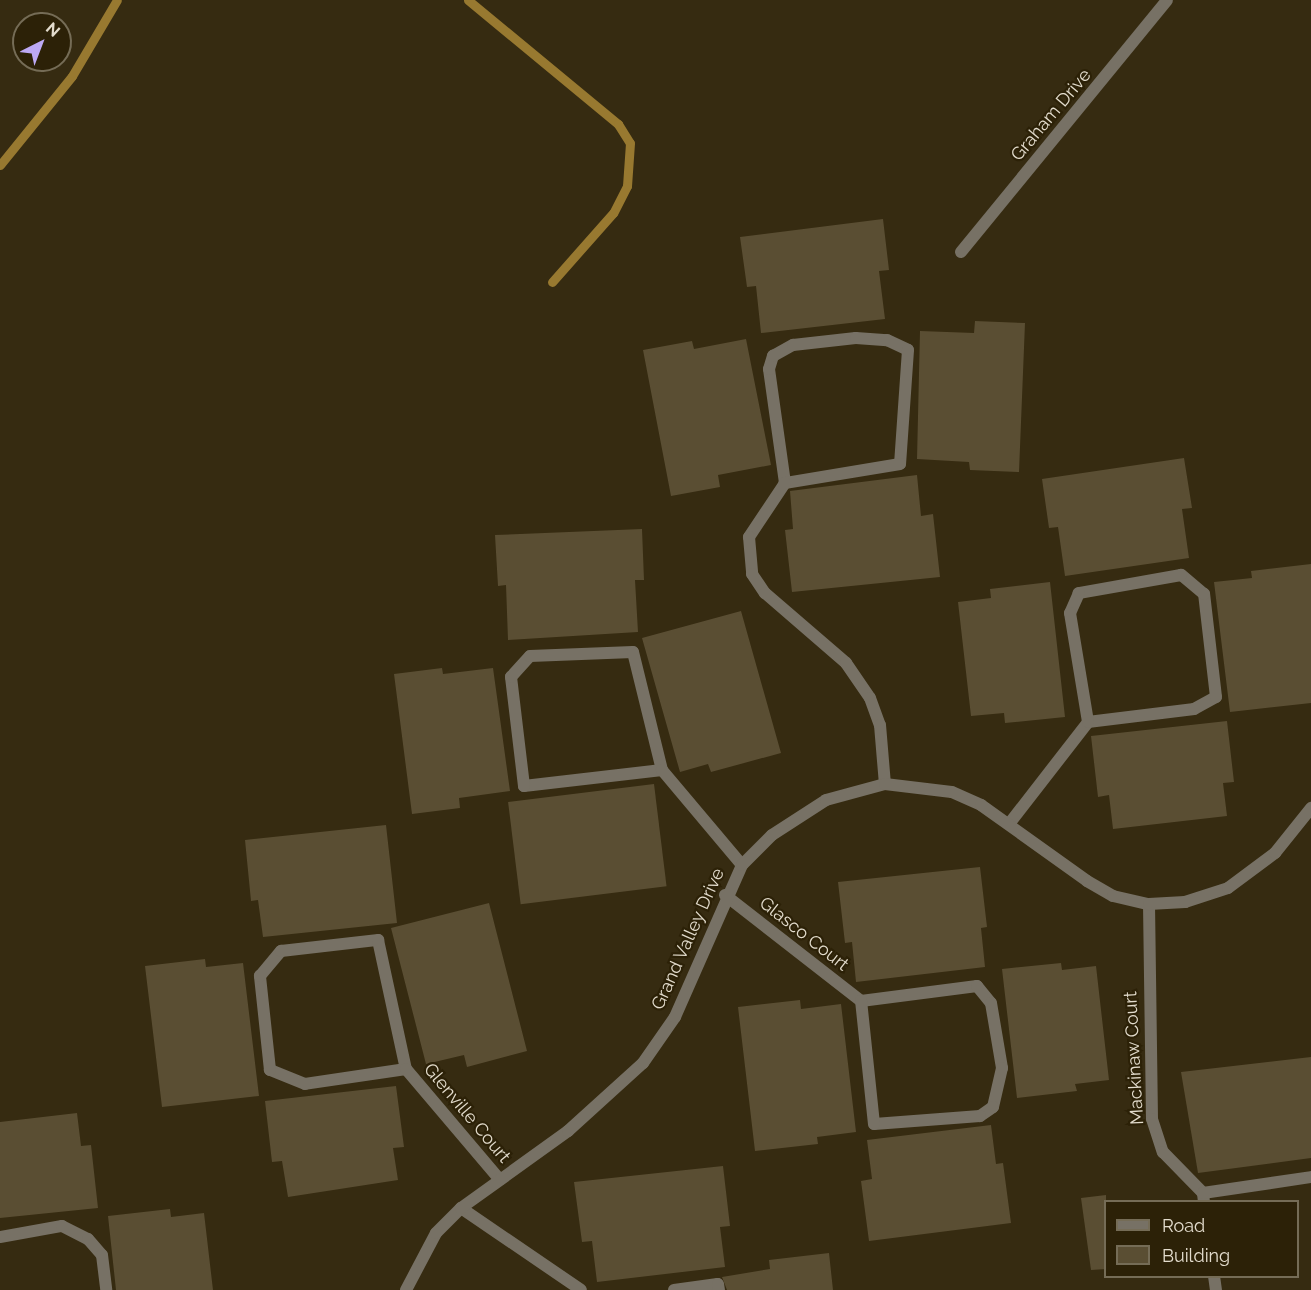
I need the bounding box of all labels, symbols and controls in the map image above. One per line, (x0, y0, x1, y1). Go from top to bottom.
north arrow (12, 12, 72, 72)
text: N (42, 19, 64, 41)
street label: Graham Drive (1006, 65, 1096, 165)
street label: Grand Valley Drive (647, 864, 729, 1014)
street label: Glasco Court (755, 892, 853, 976)
street label: Mackinaw Court (1120, 990, 1148, 1126)
street label: Glenville Court (419, 1059, 515, 1167)
legend (1104, 1200, 1299, 1278)
text: Road (1162, 1215, 1205, 1236)
text: Building (1162, 1245, 1230, 1266)

